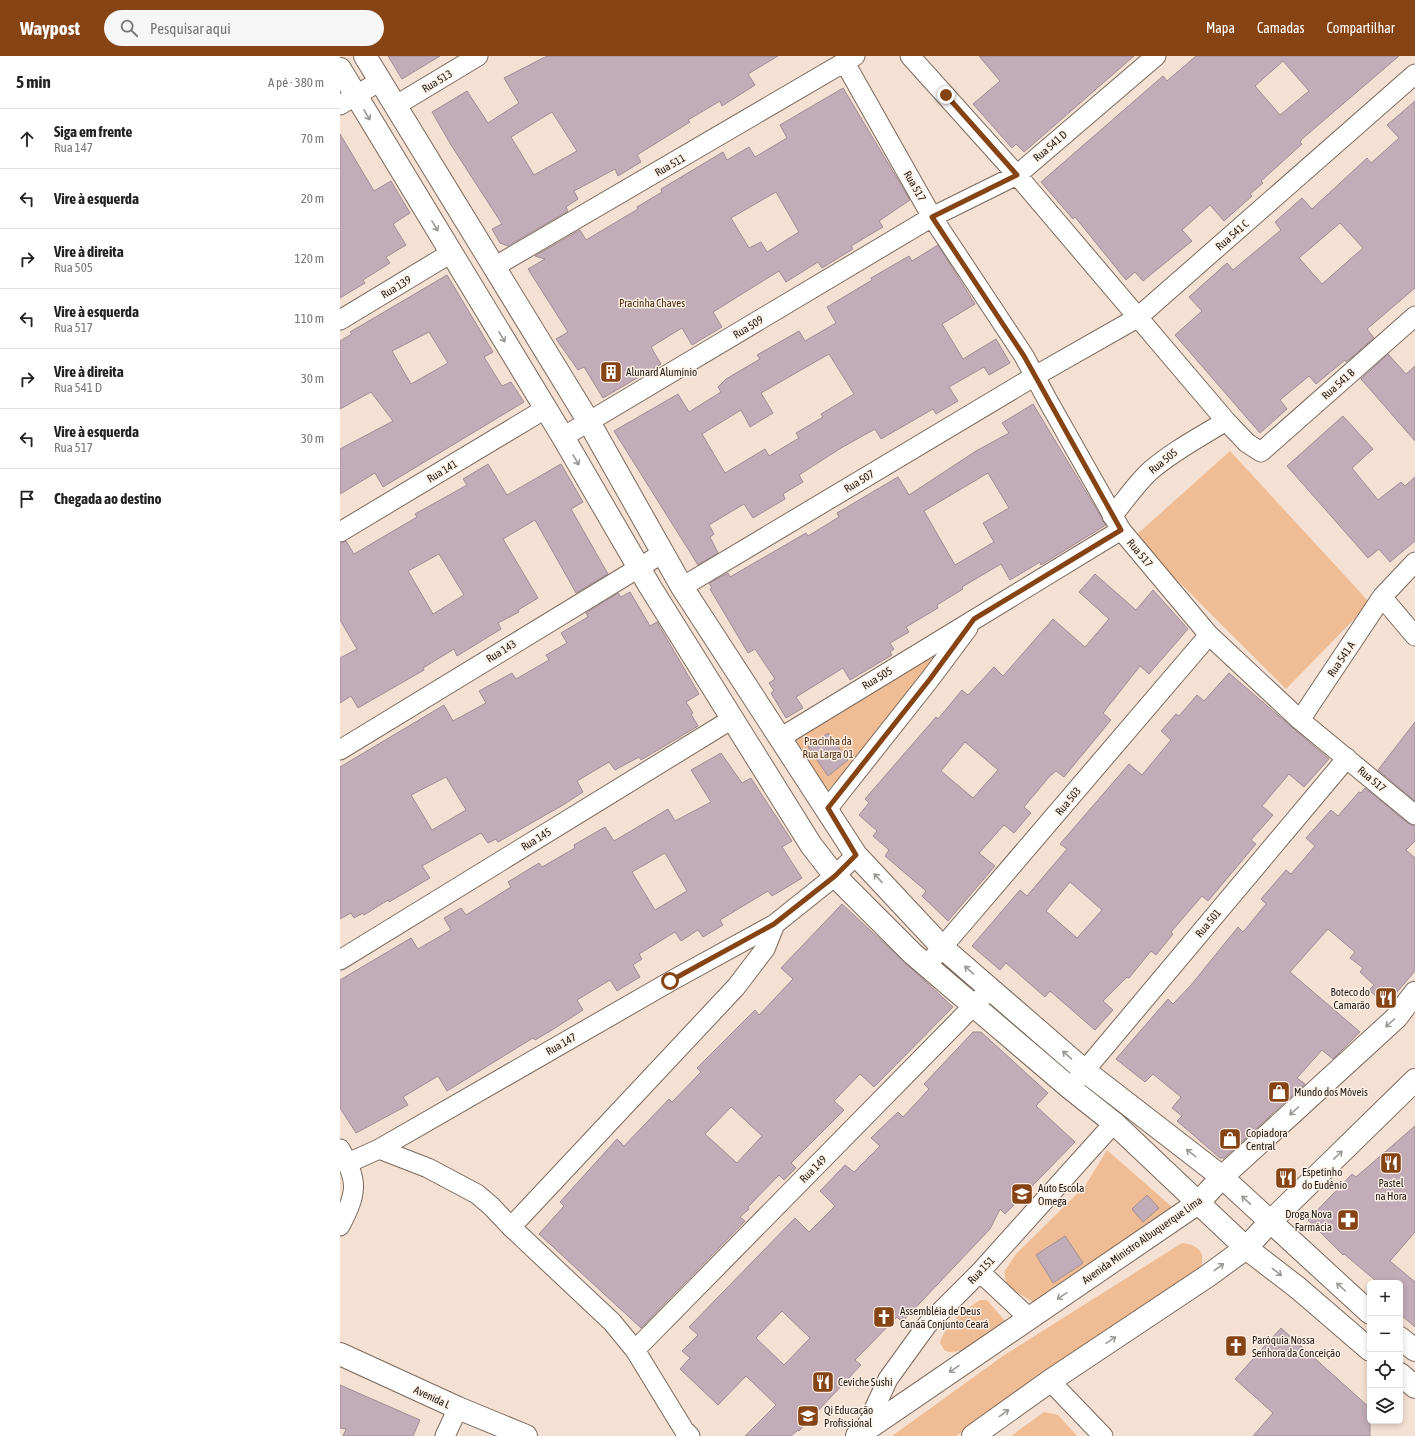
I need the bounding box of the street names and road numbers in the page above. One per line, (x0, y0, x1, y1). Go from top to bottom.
street label: Rua 513 (420, 67, 454, 95)
street label: Rua 541 D (1031, 128, 1069, 164)
street label: Rua 511 (653, 152, 687, 178)
street label: Rua 517 (902, 169, 928, 203)
street label: Rua 541 C (1213, 218, 1251, 252)
street label: Rua 139 (379, 273, 413, 301)
street label: Rua 509 (731, 313, 765, 341)
street label: Rua 541 B (1319, 366, 1357, 402)
street label: Rua 505 (1146, 446, 1180, 476)
street label: Rua 141 (425, 457, 459, 485)
street label: Rua 507 (842, 467, 876, 495)
street label: Rua 517 (1125, 537, 1155, 569)
street label: Rua 143 (484, 637, 518, 665)
street label: Rua 541 A (1325, 639, 1357, 679)
street label: Rua 505 (860, 664, 894, 692)
street label: Rua 517 (1356, 764, 1388, 794)
street label: Rua 503 (1053, 785, 1083, 817)
street label: Rua 145 (519, 825, 553, 853)
street label: Rua 501 (1193, 907, 1223, 939)
street label: Rua 147 (544, 1031, 578, 1057)
street label: Rua 149 (797, 1153, 829, 1185)
street label: Avenida Ministro Albuquerque Lima (1080, 1194, 1204, 1286)
street label: Rua 151 (965, 1254, 997, 1286)
street label: Avenida L (412, 1383, 453, 1411)

